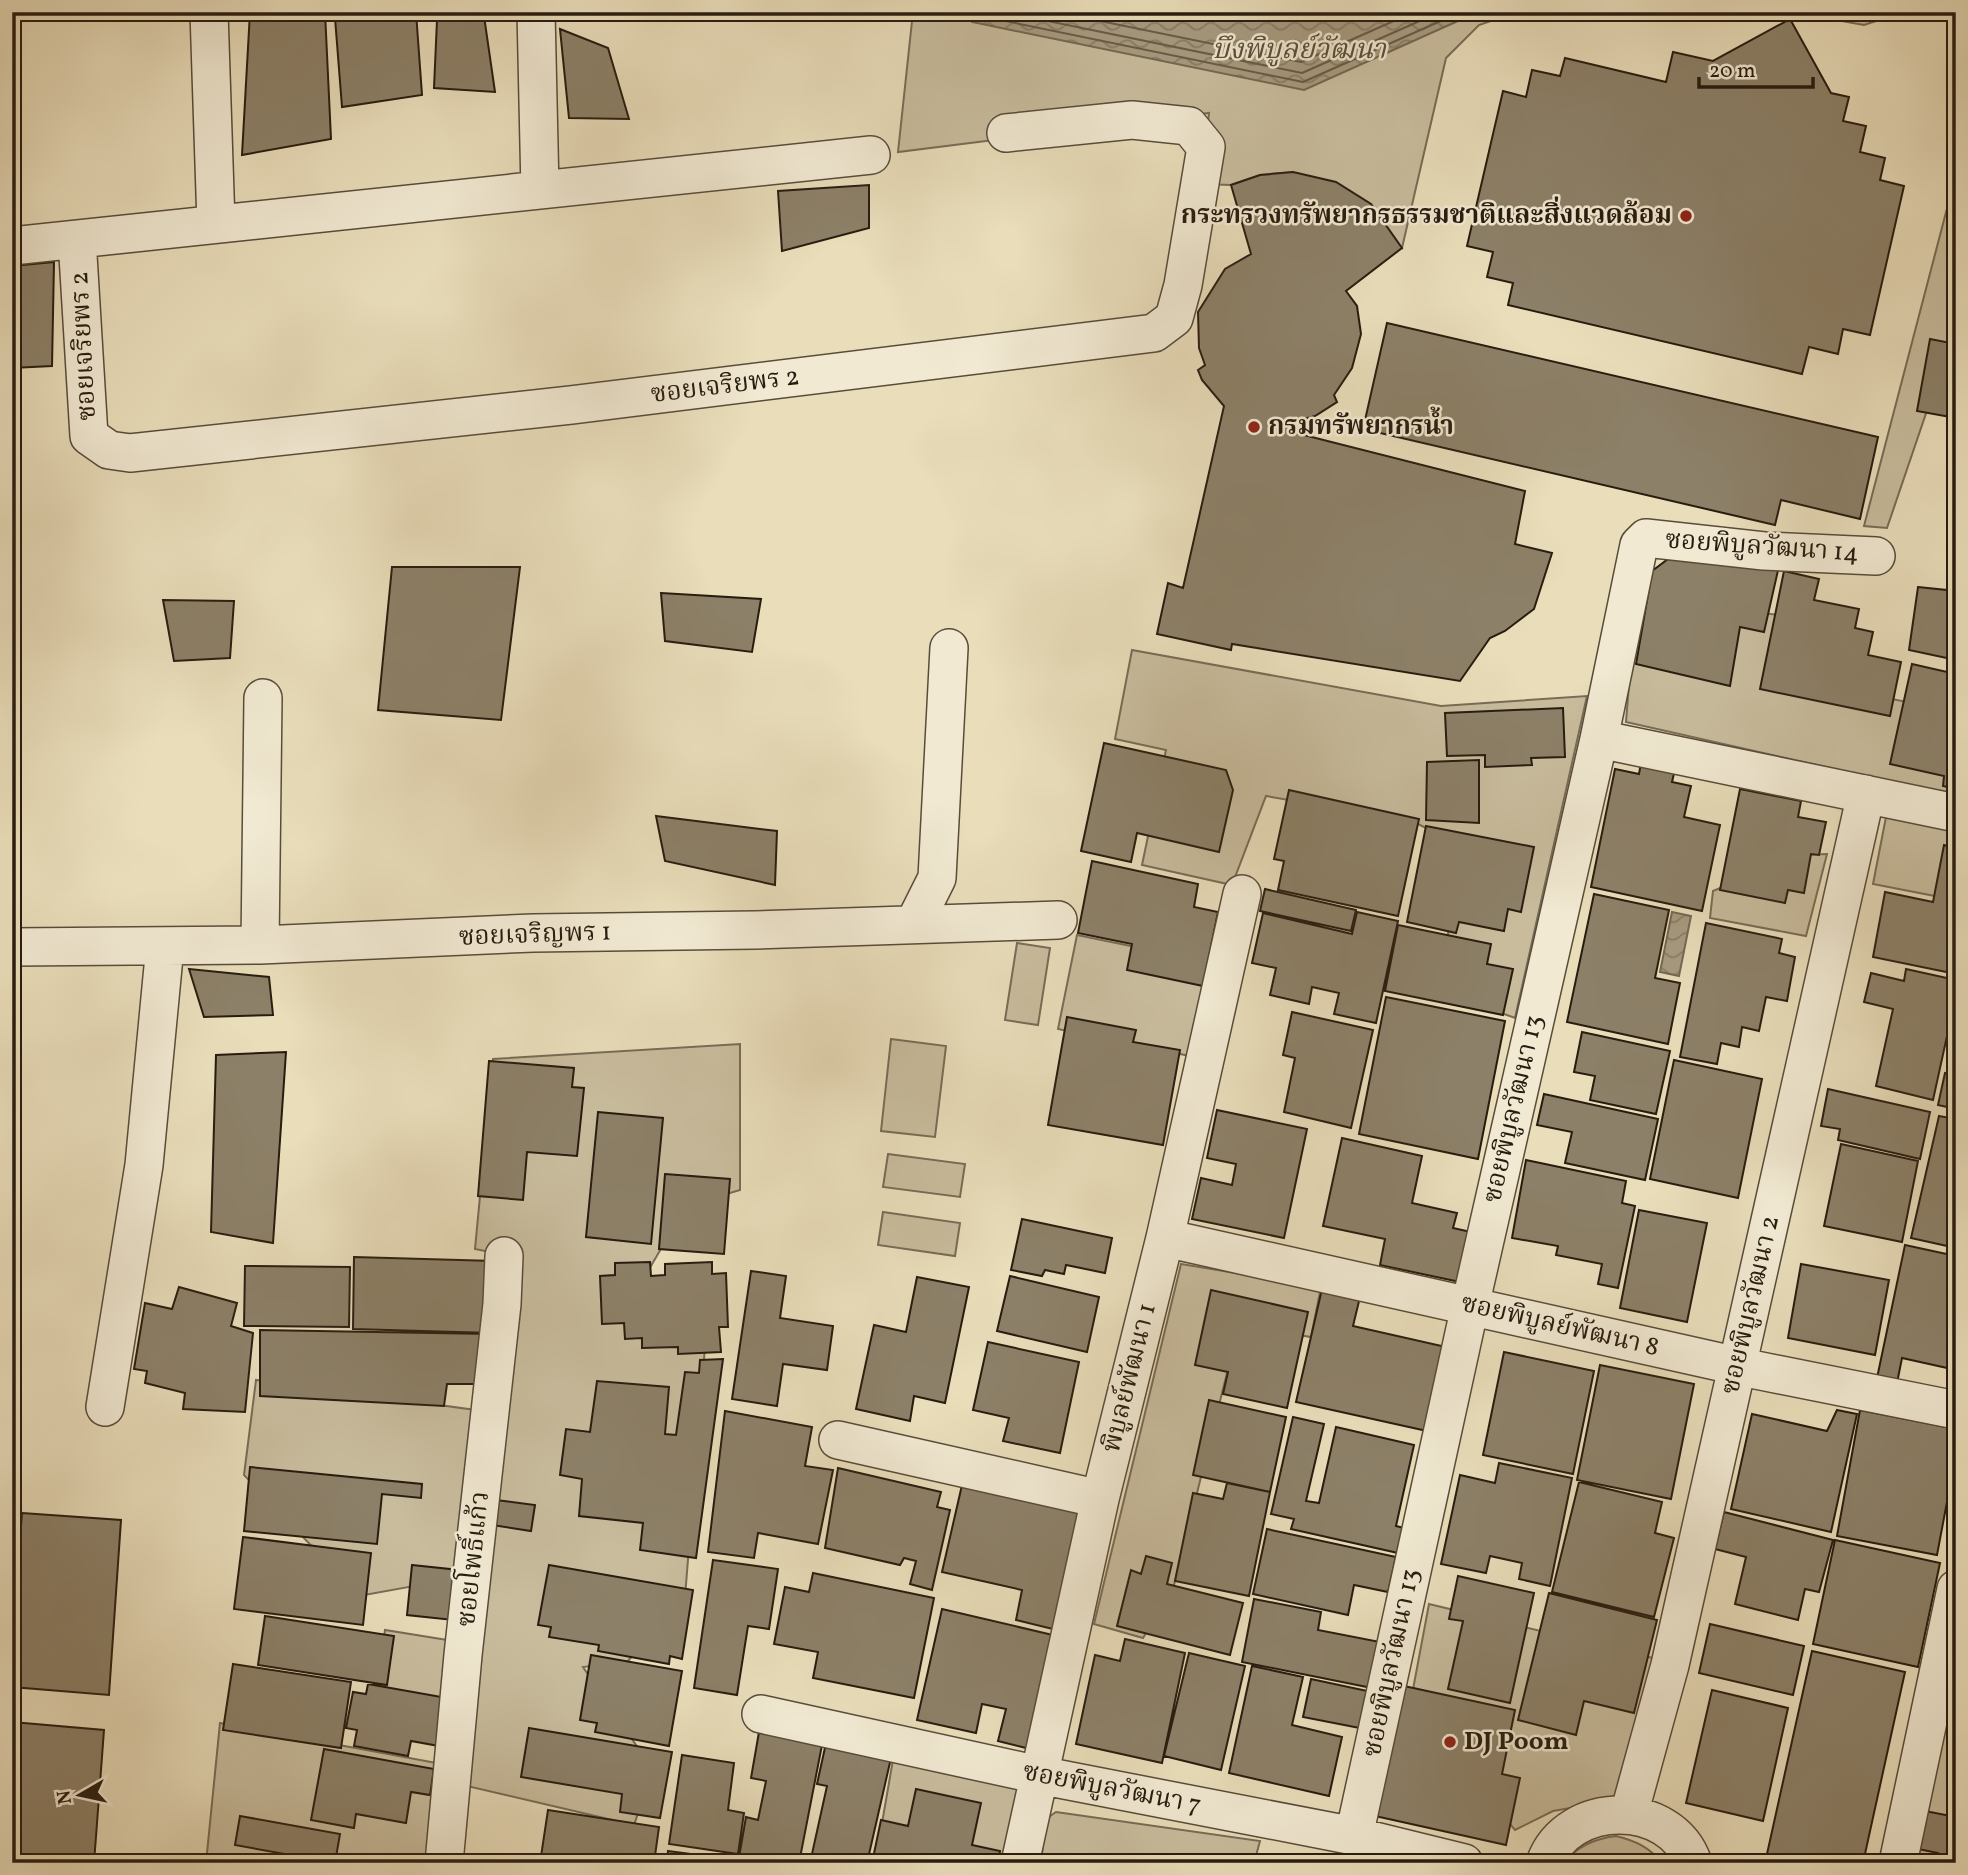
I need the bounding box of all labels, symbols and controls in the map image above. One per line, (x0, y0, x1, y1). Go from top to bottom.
water label: บึงพิบูลย์วัฒนา (1212, 31, 1387, 70)
scale bar (1699, 46, 1812, 90)
text: 20 m (1709, 57, 1755, 86)
place label: กระทรวงทรัพยากรธรรมชาติและสิ่งแวดล้อม (1181, 196, 1672, 234)
marker: กระทรวงทรัพยากรธรรมชาติและสิ่งแวดล้อม (1678, 208, 1694, 224)
street label: ซอยเจริยพร 2 (62, 270, 106, 422)
street label: ซอยเจริยพร 2 (649, 359, 801, 413)
place label: กรมทรัพยากรน้ำ (1268, 406, 1454, 445)
marker: กรมทรัพยากรน้ำ (1246, 419, 1262, 435)
street label: ซอยพิบูลวัฒนา 14 (1664, 522, 1860, 572)
street label: ซอยเจริญพร 1 (458, 914, 612, 956)
street label: ซอยพิบูลวัฒนา 13 (1475, 1012, 1553, 1206)
street label: ซอยพิบูลวัฒนา 2 (1713, 1212, 1789, 1398)
street label: ซอยพิบูลย์พัฒนา 8 (1457, 1286, 1663, 1366)
street label: พิบูลย์พัฒนา 1 (1094, 1300, 1166, 1456)
street label: ซอยโพธิ์แก้ว (447, 1489, 499, 1629)
street label: ซอยพิบูลวัฒนา 13 (1354, 1565, 1430, 1761)
place label: DJ Poom (1464, 1724, 1569, 1760)
marker: DJ Poom (1442, 1734, 1458, 1750)
street label: ซอยพิบูลวัฒนา 7 (1020, 1754, 1204, 1824)
north arrow (46, 1759, 116, 1829)
text: N (51, 1788, 79, 1806)

